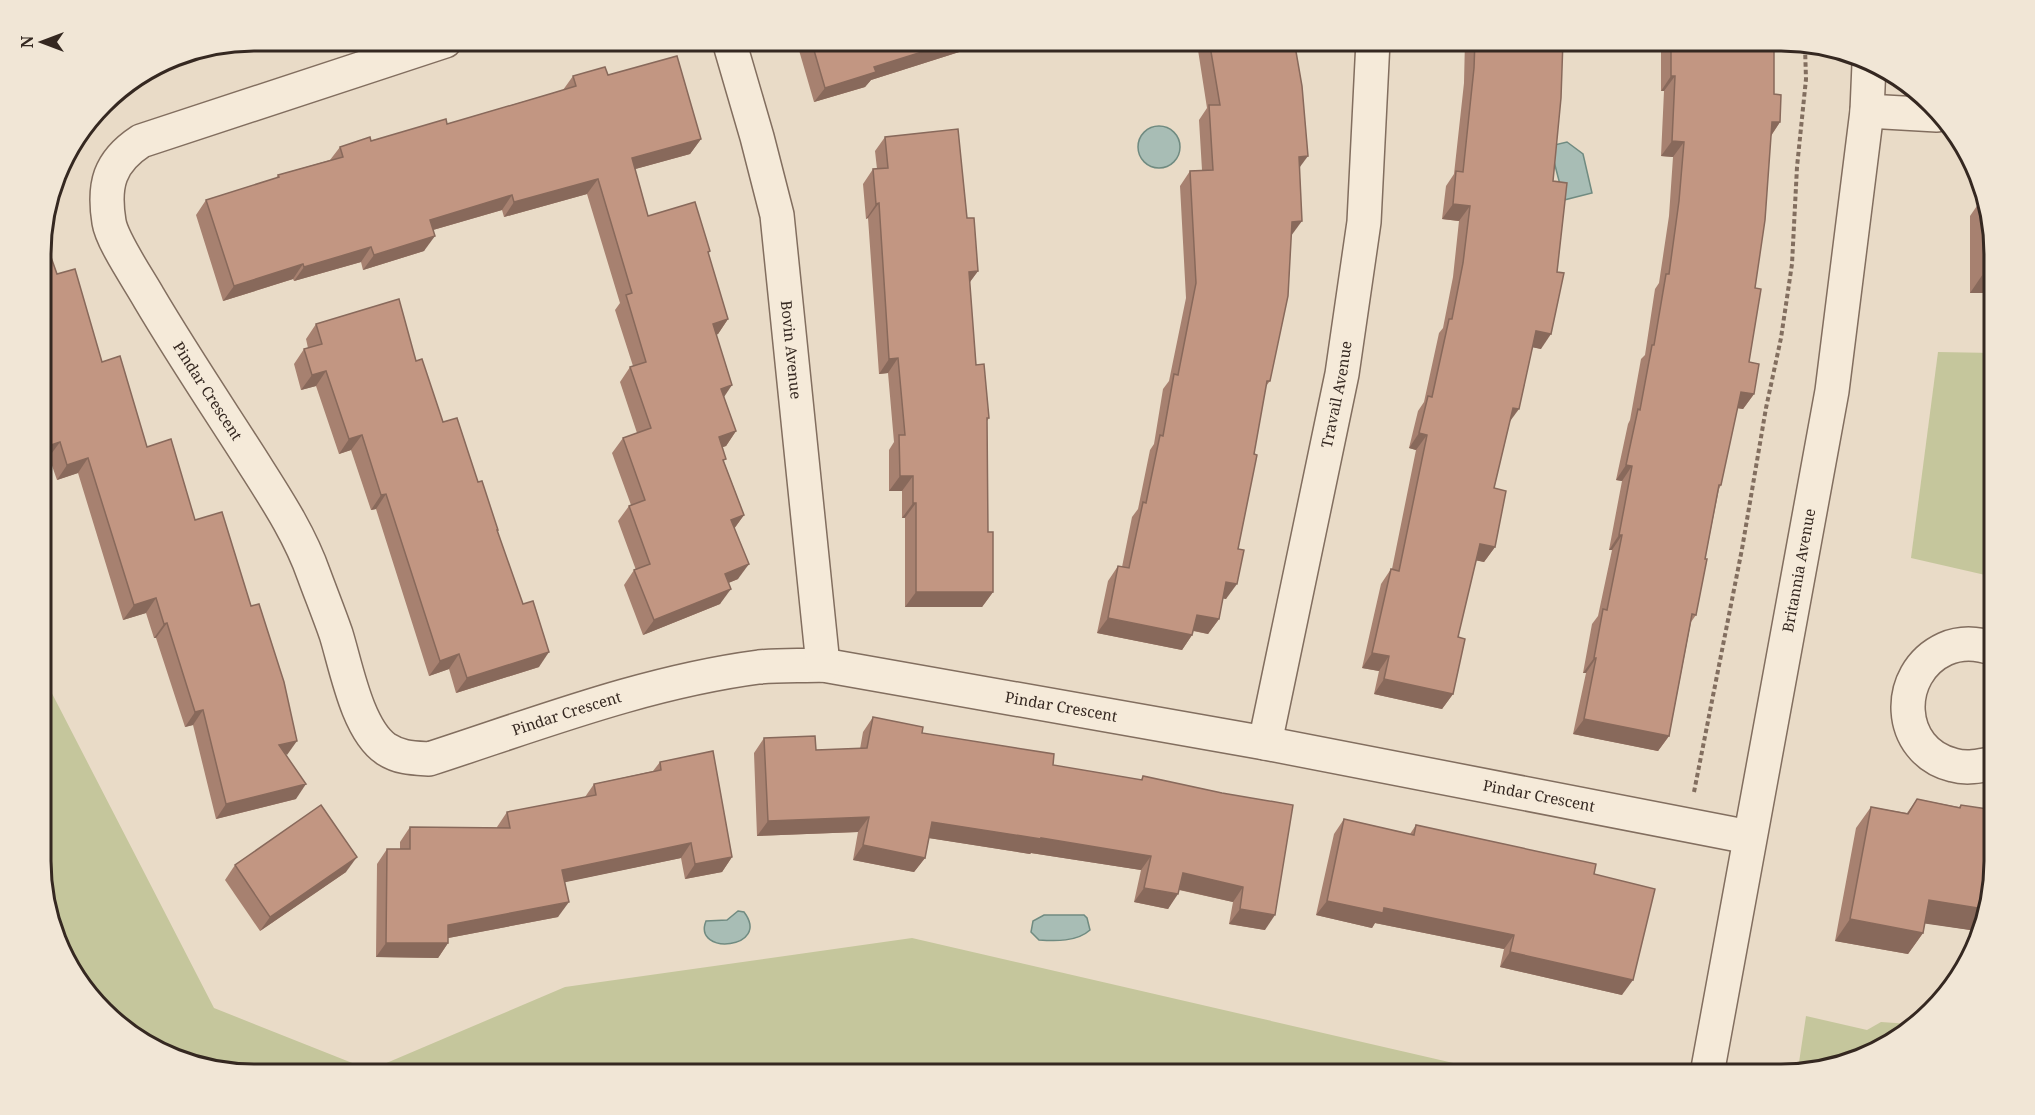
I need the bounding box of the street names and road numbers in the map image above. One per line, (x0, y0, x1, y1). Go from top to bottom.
street label: Bovin Avenue (777, 299, 807, 400)
street label: Pindar Crescent (169, 338, 247, 444)
street label: Travail Avenue (1316, 339, 1356, 449)
street label: Britannia Avenue (1777, 507, 1819, 634)
street label: Pindar Crescent (509, 686, 624, 740)
street label: Pindar Crescent (1004, 686, 1119, 726)
street label: Pindar Crescent (1481, 775, 1597, 816)

